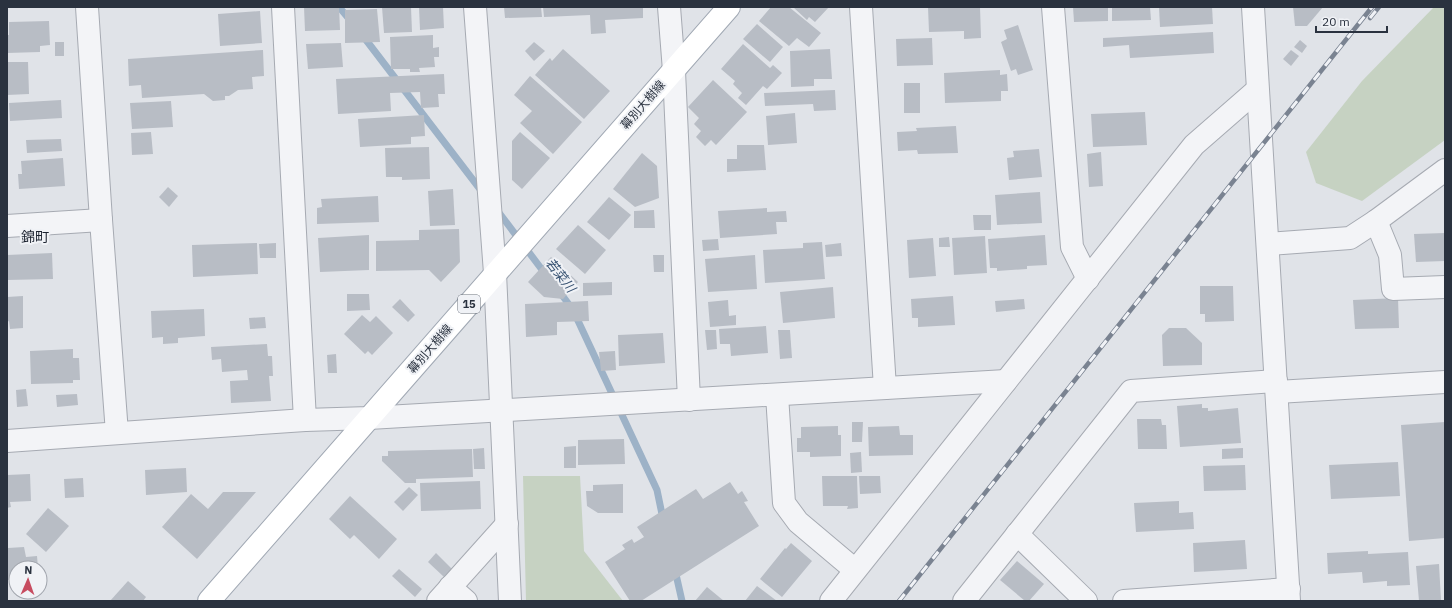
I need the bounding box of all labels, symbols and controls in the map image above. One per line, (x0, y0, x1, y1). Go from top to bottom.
scale bar (1316, 8, 1387, 34)
text: 20 m (1322, 14, 1350, 29)
street label: 幕別大樹線 (617, 77, 668, 132)
district label: 錦町 (21, 228, 49, 246)
water label: 若菜川 (542, 255, 581, 297)
road number: 15 (458, 295, 480, 313)
street label: 幕別大樹線 (404, 321, 455, 376)
north arrow (8, 560, 48, 600)
text: N (24, 563, 33, 577)

